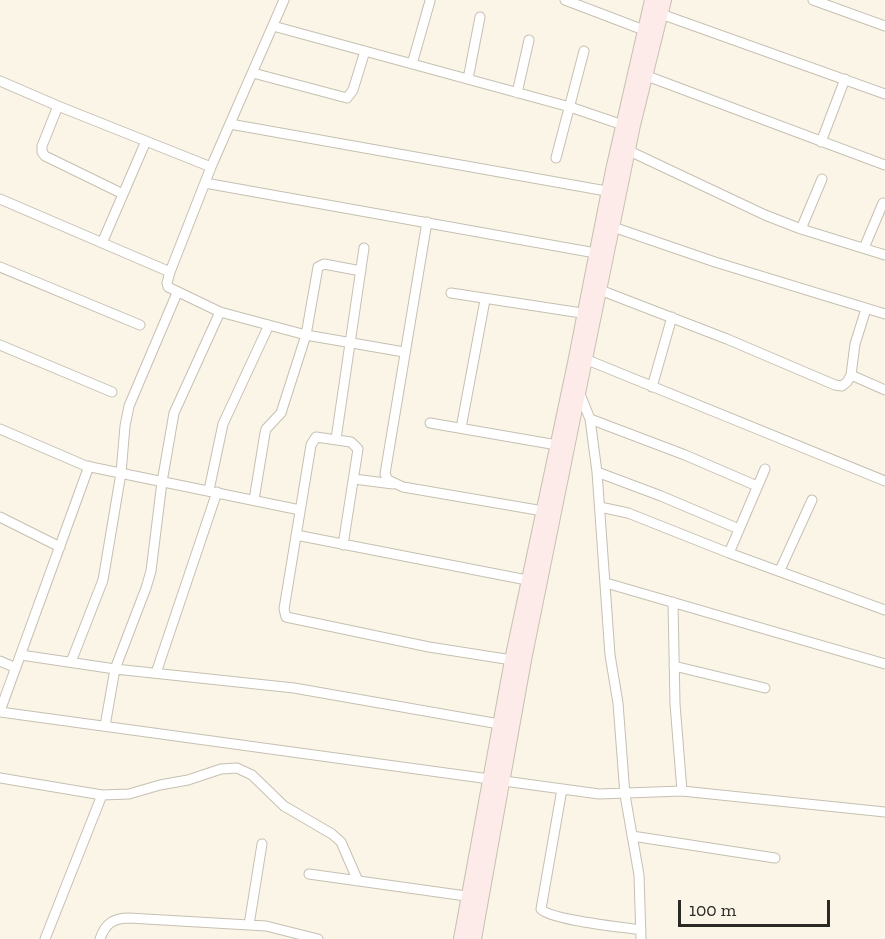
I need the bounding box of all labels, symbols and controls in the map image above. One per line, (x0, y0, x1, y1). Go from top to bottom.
scale bar (681, 888, 832, 926)
text: 100 m (689, 899, 736, 921)

